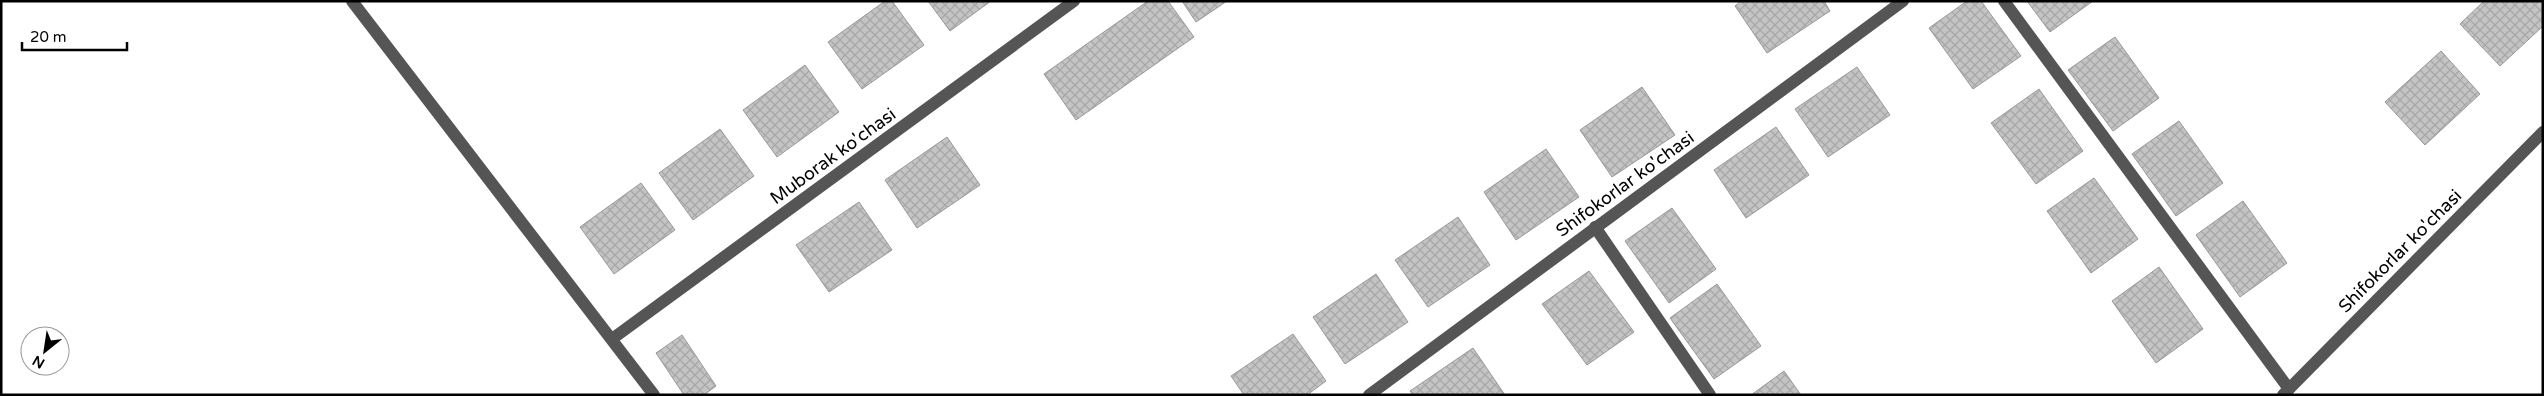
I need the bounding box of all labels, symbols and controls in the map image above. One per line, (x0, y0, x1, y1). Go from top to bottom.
scale bar (22, 20, 128, 52)
text: 20 m (30, 28, 67, 46)
street label: Muborak ko'chasi (766, 103, 900, 209)
street label: Shifokorlar ko'chasi (1552, 126, 1698, 242)
street label: Shifokorlar ko'chasi (2334, 185, 2466, 317)
north arrow (20, 326, 70, 376)
text: N (30, 352, 48, 372)

